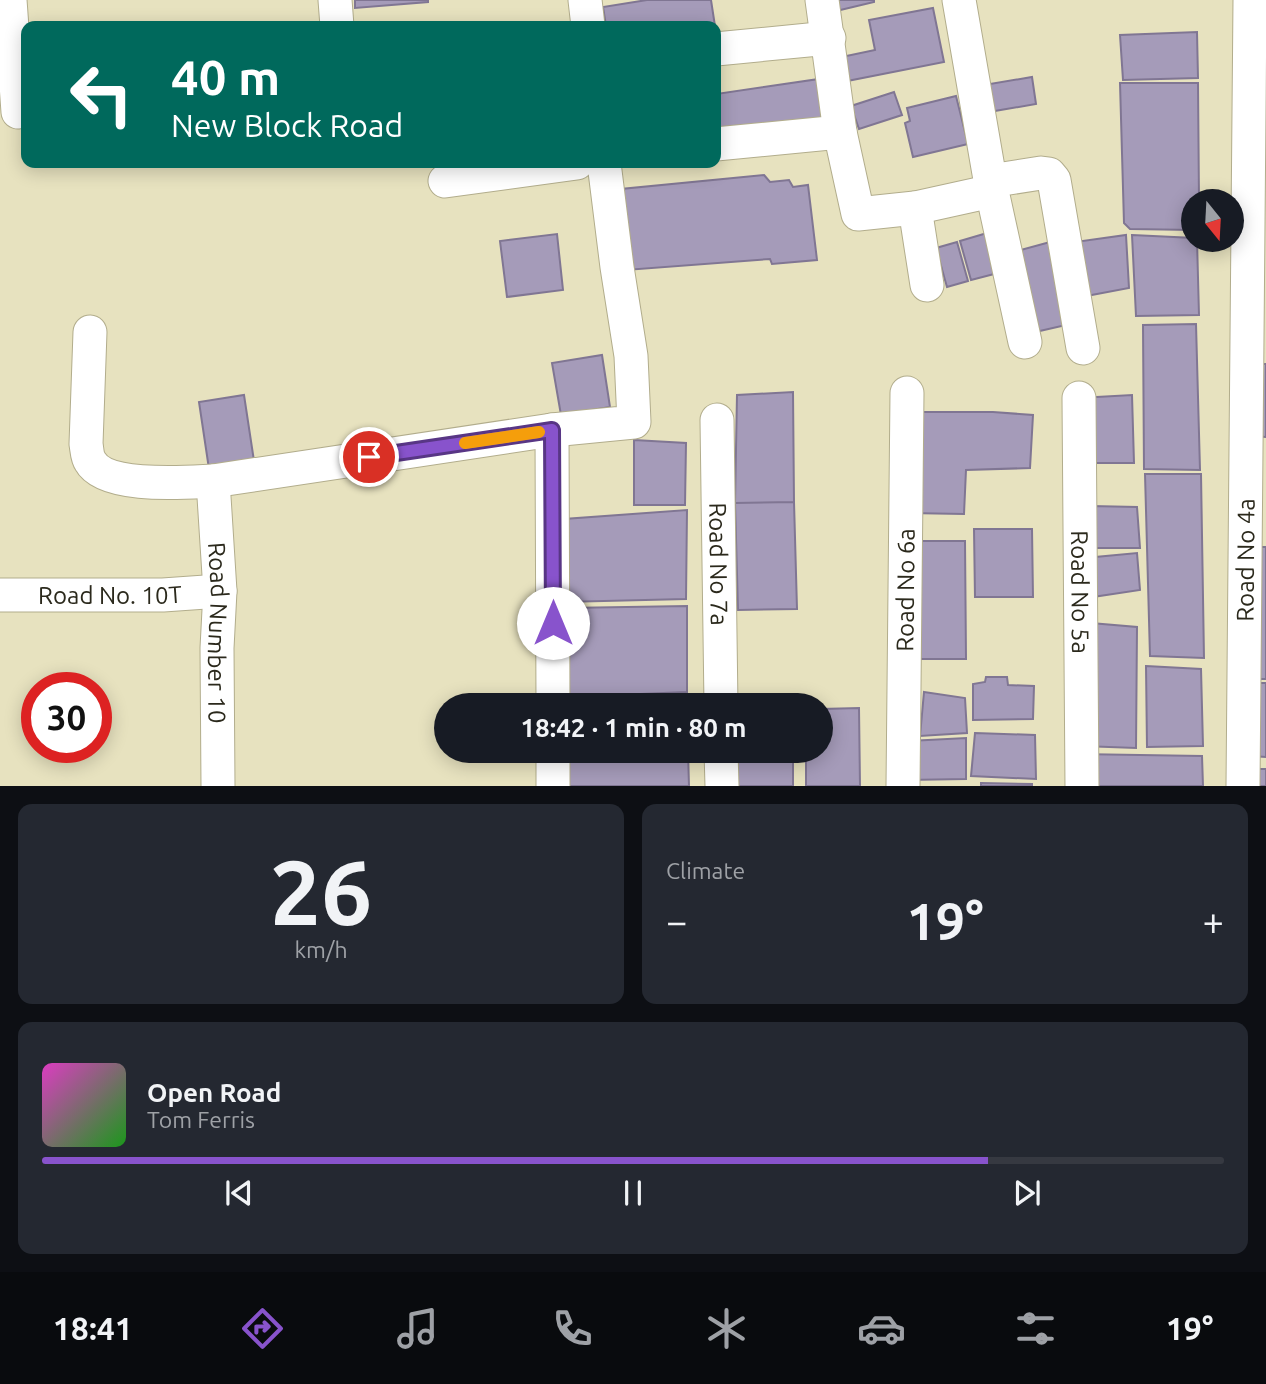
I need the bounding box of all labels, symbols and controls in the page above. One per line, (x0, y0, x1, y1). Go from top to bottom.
icon: left (56, 49, 147, 140)
text: 40 m (171, 49, 280, 104)
text: New Block Road (171, 107, 403, 143)
north arrow (1181, 189, 1244, 252)
map controls (1181, 189, 1244, 252)
pin (339, 427, 399, 487)
icon: arrive (350, 438, 388, 476)
street label: Road No 4a (1231, 498, 1259, 622)
street label: Road No 7a (705, 502, 733, 626)
street label: Road No 6a (891, 528, 919, 652)
street label: Road No 5a (1067, 530, 1094, 654)
street label: Road Number 10 (203, 541, 234, 724)
street label: Road No. 10T (38, 580, 183, 609)
position arrow (516, 586, 590, 660)
speed limit sign: 30 (21, 672, 112, 763)
text: 18:42 · 1 min · 80 m (520, 713, 747, 742)
text: 26 (270, 840, 372, 942)
text: Climate (666, 858, 745, 883)
text: 19° (906, 892, 984, 950)
text: − (666, 900, 687, 942)
text: + (1203, 900, 1224, 942)
text: km/h (294, 937, 348, 962)
text: Open Road (147, 1078, 281, 1107)
text: Tom Ferris (147, 1107, 255, 1132)
icon: previous (220, 1174, 258, 1212)
icon: pause (614, 1174, 652, 1212)
icon: next (1008, 1174, 1046, 1212)
icon: directions (238, 1304, 287, 1353)
icon: music (393, 1304, 442, 1353)
icon: phone (548, 1304, 597, 1353)
icon: climate (702, 1304, 751, 1353)
icon: car (857, 1304, 906, 1353)
icon: filters (1011, 1304, 1060, 1353)
text: 18:41 (53, 1310, 133, 1346)
text: 19° (1166, 1310, 1213, 1346)

